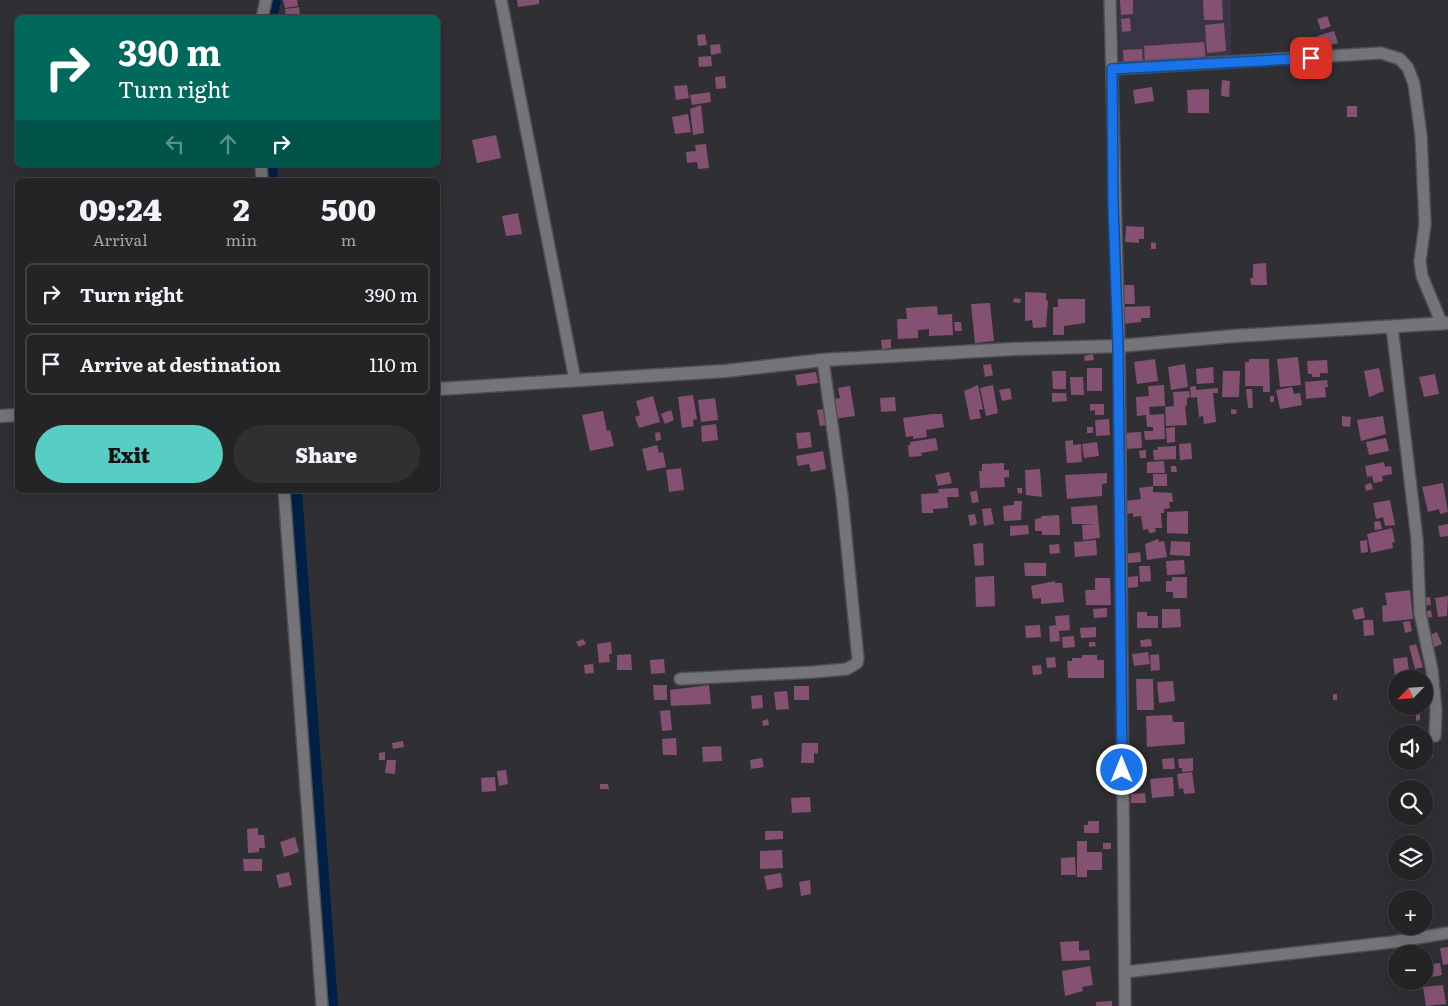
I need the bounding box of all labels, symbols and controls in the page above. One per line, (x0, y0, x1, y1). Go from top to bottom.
text: 390 m (118, 25, 221, 77)
icon: right (35, 35, 100, 100)
pin (1290, 37, 1332, 79)
icon: arrive (1297, 44, 1325, 72)
text: Turn right (118, 72, 230, 105)
icon: left (161, 130, 189, 158)
icon: ahead (214, 130, 242, 158)
icon: right (267, 130, 295, 158)
text: 09:24 (79, 186, 162, 230)
text: 2 (233, 186, 250, 230)
text: 500 (321, 186, 376, 230)
text: Arrival (93, 227, 148, 251)
text: min (226, 227, 257, 251)
text: m (341, 227, 356, 251)
icon: right (37, 280, 65, 308)
text: Turn right (80, 280, 184, 308)
text: 390 m (365, 280, 418, 308)
icon: arrive (37, 350, 65, 378)
text: Arrive at destination (80, 350, 281, 378)
text: 110 m (369, 350, 418, 378)
button: Exit (35, 425, 223, 483)
button: Share (233, 425, 420, 483)
north arrow (1388, 670, 1432, 715)
map controls (1388, 670, 1433, 990)
button: sound (1388, 725, 1433, 770)
position arrow (1095, 743, 1147, 795)
button: search (1388, 780, 1433, 825)
button: layers (1388, 835, 1433, 880)
button: + (1388, 890, 1433, 935)
button: − (1388, 945, 1433, 990)

